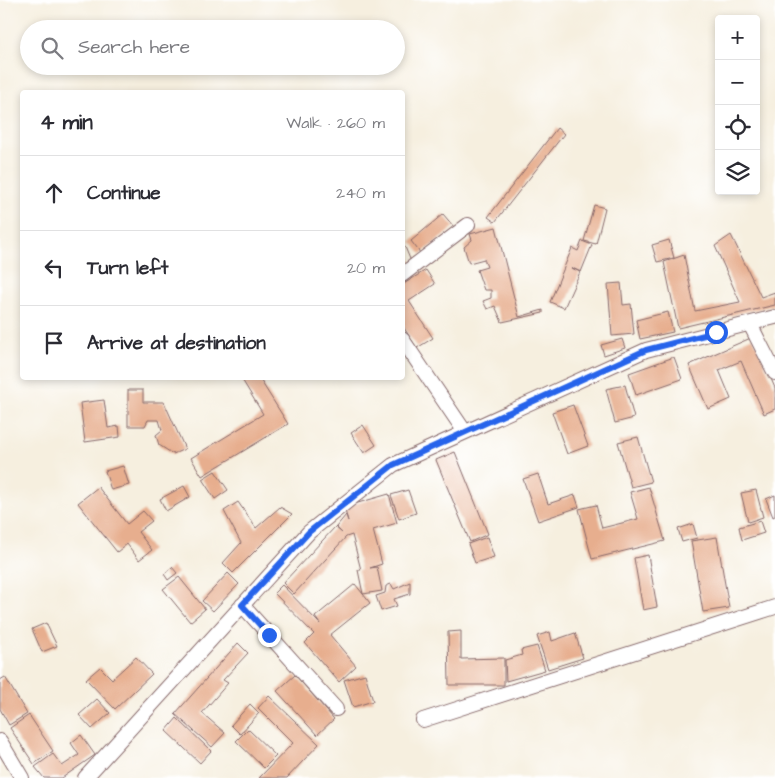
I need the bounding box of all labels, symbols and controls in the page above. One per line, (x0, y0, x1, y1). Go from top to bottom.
map controls (715, 15, 760, 195)
button: + (715, 15, 760, 60)
search box (20, 20, 405, 75)
icon: search (38, 34, 66, 62)
text: Search here (78, 34, 190, 61)
button: − (715, 60, 760, 105)
button: locate (715, 105, 760, 150)
text: 4 min (40, 108, 93, 137)
text: Walk · 260 m (286, 112, 385, 134)
button: layers (715, 150, 760, 195)
icon: ahead (40, 179, 68, 207)
text: Continue (87, 180, 161, 207)
text: 240 m (336, 182, 385, 204)
icon: left (40, 254, 68, 282)
text: Turn left (87, 255, 168, 282)
text: 20 m (347, 257, 385, 279)
route start (705, 321, 728, 344)
icon: arrive (40, 329, 68, 357)
text: Arrive at destination (87, 330, 266, 357)
route end (258, 624, 281, 647)

